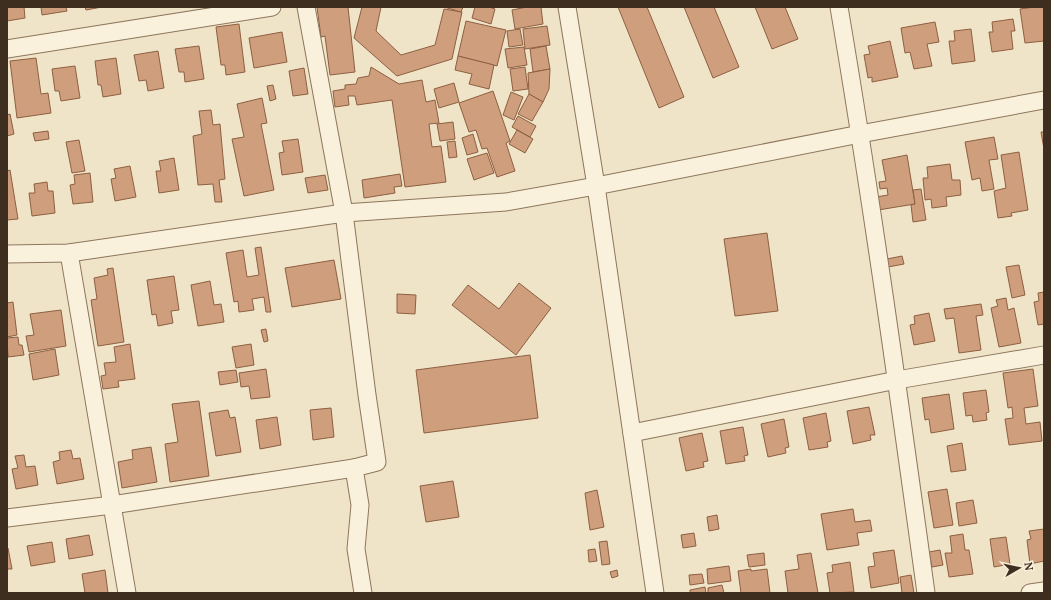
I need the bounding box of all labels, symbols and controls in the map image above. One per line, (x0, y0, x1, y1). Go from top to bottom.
north arrow (999, 548, 1039, 588)
text: N (1021, 561, 1037, 572)

